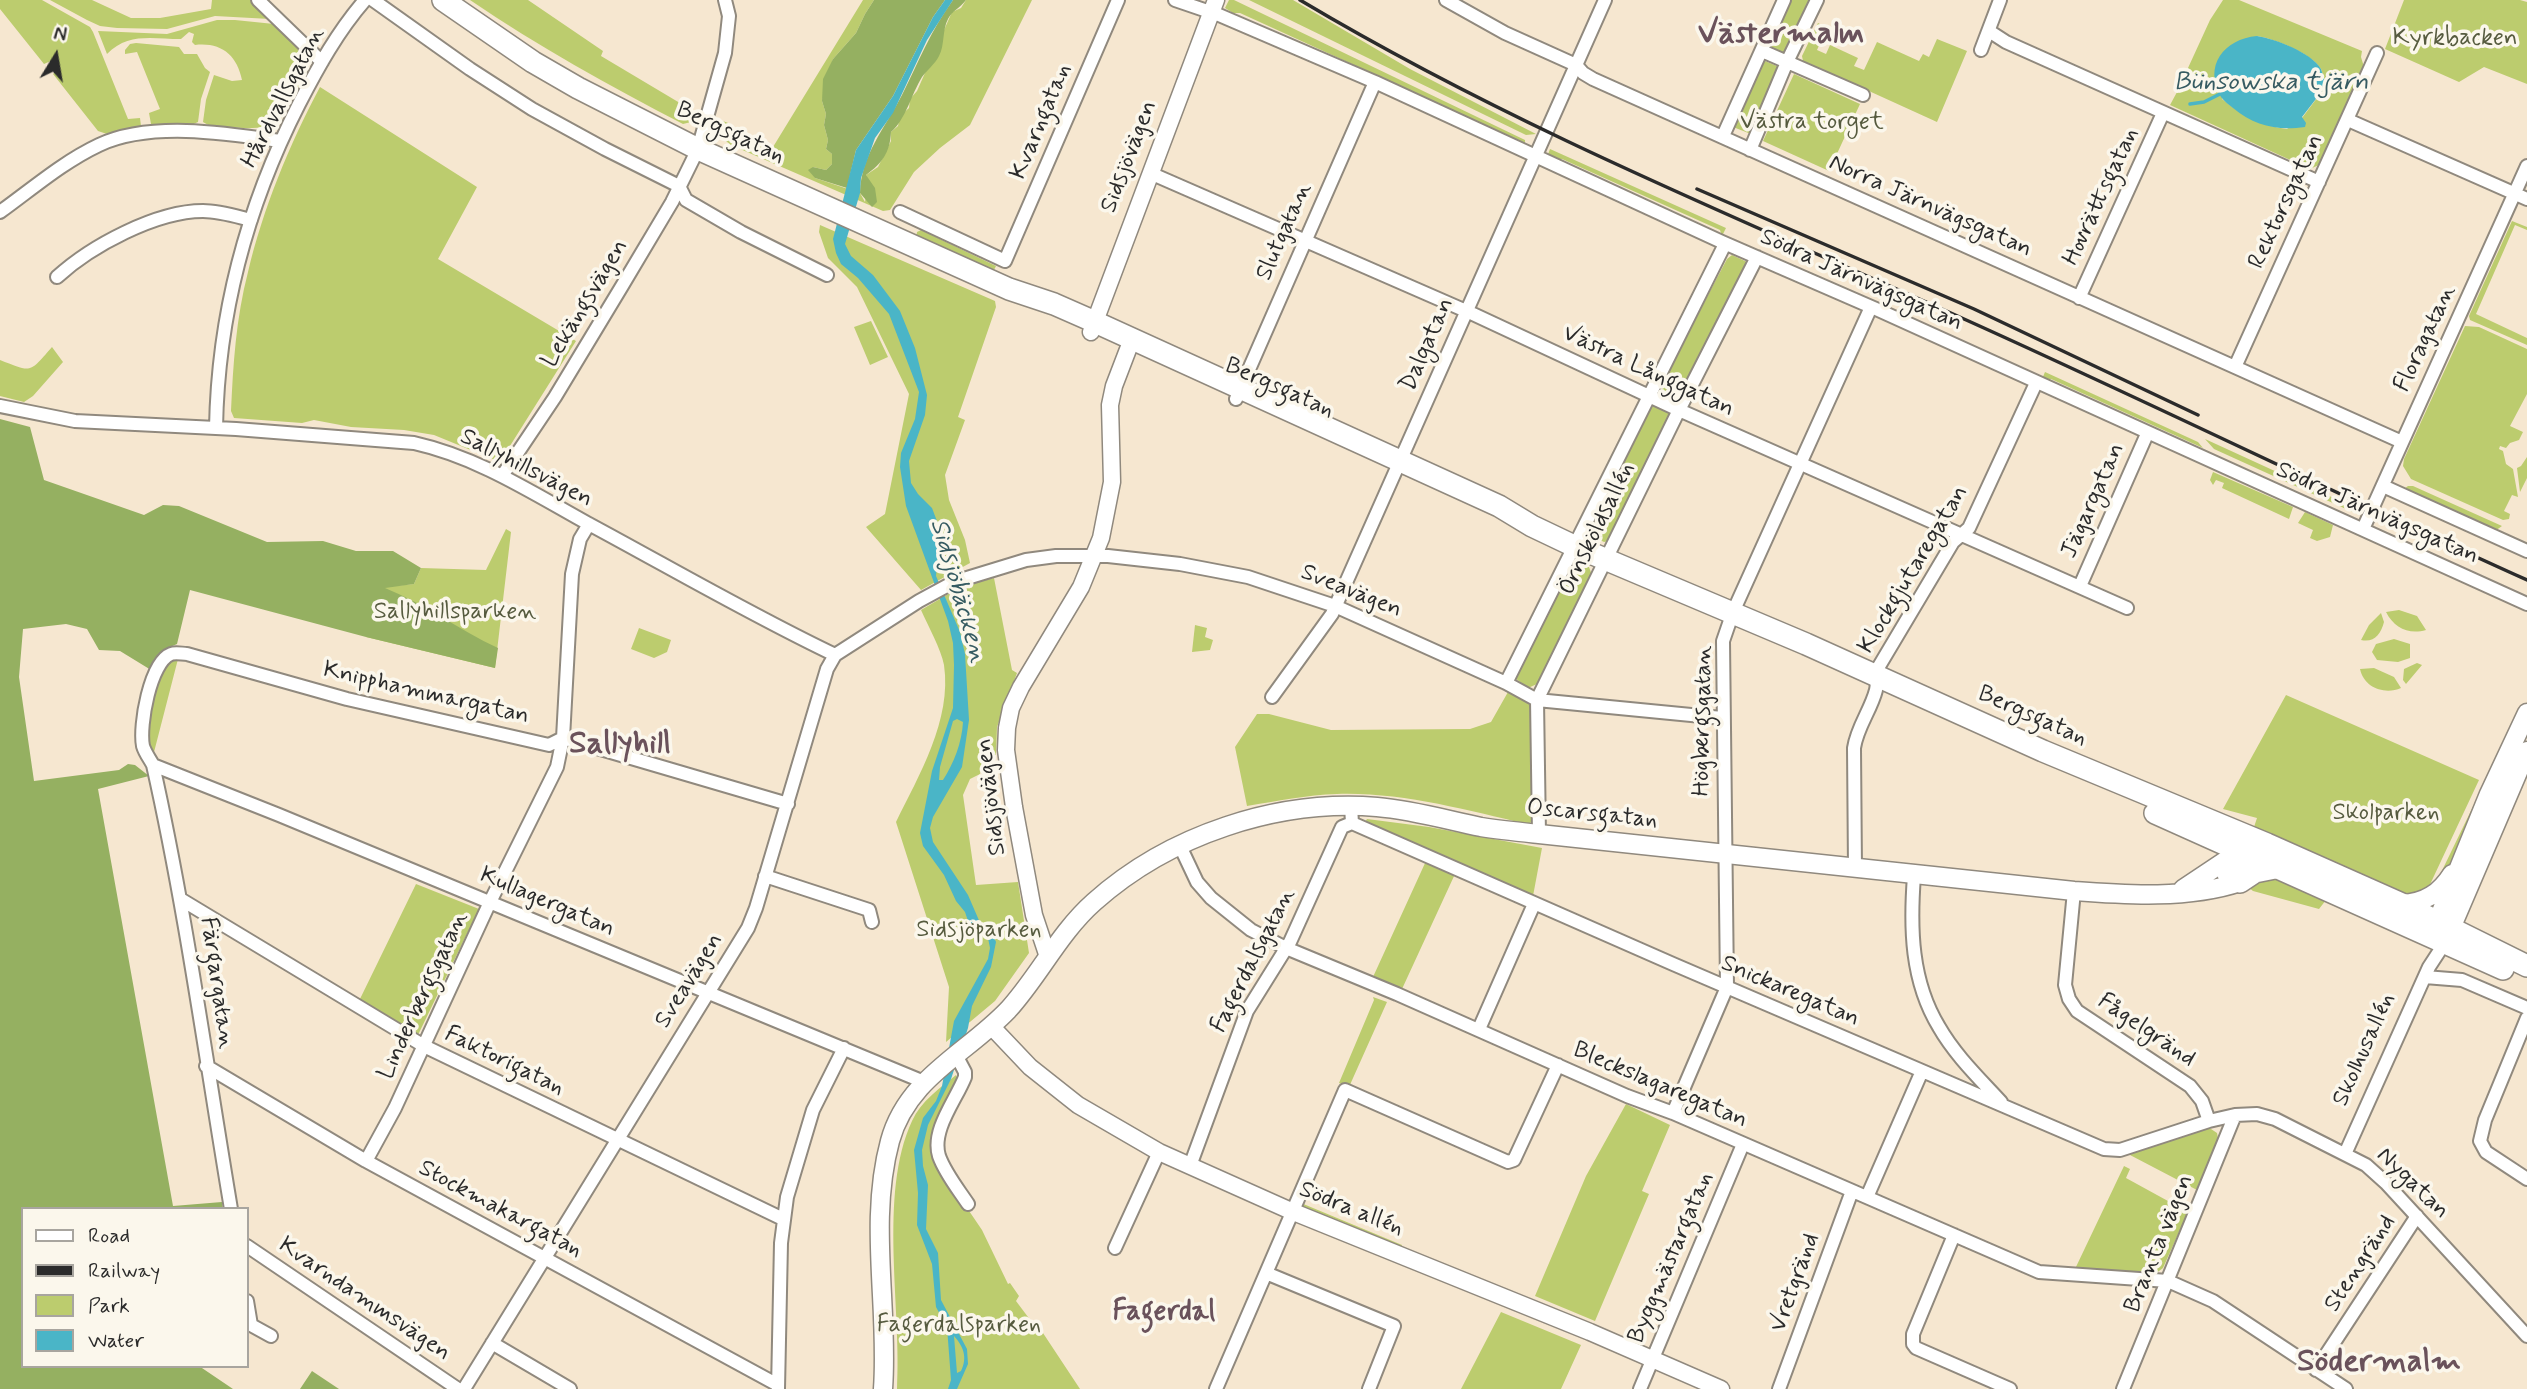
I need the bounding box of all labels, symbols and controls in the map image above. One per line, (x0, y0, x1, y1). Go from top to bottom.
district label: Västermalm (1698, 16, 1864, 54)
north arrow (21, 21, 91, 91)
text: N (52, 21, 69, 48)
street label: Hårdvallsgatan (236, 23, 332, 173)
park label: Kyrkbacken (2393, 25, 2517, 53)
street label: Kvarngatan (1005, 60, 1079, 184)
water label: Bünsowska tjärn (2174, 68, 2368, 100)
street label: Bergsgatan (671, 96, 789, 172)
street label: Sidsjövägen (1095, 97, 1165, 217)
park label: Västra torget (1740, 109, 1884, 137)
street label: Hovrättsgatan (2058, 124, 2146, 270)
street label: Rektorsgatan (2243, 130, 2331, 274)
street label: Norra Järnvägsgatan (1824, 149, 2036, 265)
street label: Slutgatan (1251, 179, 1319, 285)
street label: Södra Järnvägsgatan (1755, 223, 1967, 339)
street label: Lekängsvägen (536, 235, 636, 373)
street label: Floragatan (2389, 281, 2463, 397)
street label: Dalgatan (1395, 294, 1461, 396)
street label: Västra Långgatan (1558, 320, 1738, 424)
street label: Bergsgatan (1220, 352, 1338, 426)
street label: Sallyhillsvägen (455, 423, 597, 515)
street label: Jägargatan (2056, 439, 2132, 563)
street label: Södra Järnvägsgatan (2271, 456, 2483, 572)
street label: Örnsköldsallén (1554, 458, 1642, 600)
street label: Klockgjutaregatan (1852, 481, 1976, 659)
water label: Sidsjöbäcken (922, 516, 992, 666)
street label: Sveavägen (1296, 559, 1406, 625)
park label: Sallyhillsparken (374, 599, 536, 627)
street label: Högbergsgatan (1688, 645, 1720, 797)
street label: Knipphammargatan (320, 656, 532, 732)
street label: Bergsgatan (1973, 680, 2091, 754)
district label: Sallyhill (569, 726, 671, 764)
street label: Sidsjövägen (971, 737, 1013, 857)
street label: Oscarsgatan (1525, 794, 1659, 836)
park label: Skolparken (2333, 800, 2439, 828)
street label: Kullagergatan (475, 862, 619, 944)
street label: Fagerdalsgatan (1205, 884, 1303, 1038)
street label: Linderbergsgatan (373, 907, 475, 1085)
street label: Färgargatan (193, 915, 239, 1051)
park label: Sidsjöparken (916, 917, 1042, 945)
street label: Sveavägen (650, 928, 730, 1034)
street label: Snickaregatan (1716, 950, 1864, 1034)
street label: Fågelgränd (2091, 988, 2201, 1074)
street label: Skolhusallén (2327, 989, 2403, 1111)
street label: Faktorigatan (439, 1021, 569, 1103)
street label: Bleckslagaregatan (1568, 1036, 1752, 1136)
street label: Nygatan (2369, 1142, 2455, 1226)
street label: Stockmakargatan (413, 1155, 587, 1265)
street label: Byggmästargatan (1623, 1168, 1721, 1348)
street label: Branta vägen (2119, 1171, 2201, 1317)
street label: Södra allén (1295, 1176, 1407, 1244)
legend (21, 1207, 248, 1368)
street label: Stengränd (2319, 1210, 2403, 1318)
text: Road (88, 1222, 130, 1250)
street label: Vretgränd (1765, 1230, 1827, 1336)
street label: Kvarndammsvägen (272, 1232, 456, 1368)
text: Railway (88, 1257, 160, 1285)
text: Park (88, 1292, 130, 1320)
district label: Fagerdal (1113, 1296, 1215, 1330)
park label: Fagerdalsparken (877, 1312, 1041, 1340)
text: Water (88, 1327, 144, 1355)
district label: Södermalm (2297, 1344, 2461, 1382)

